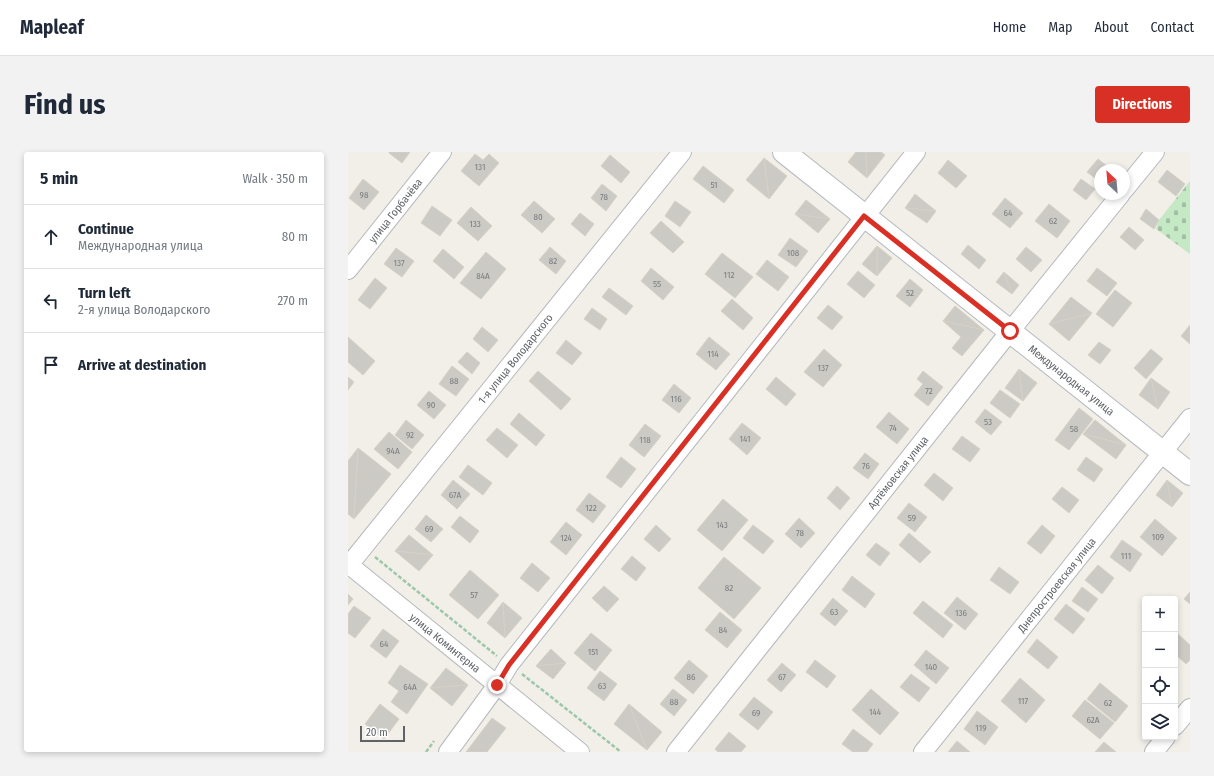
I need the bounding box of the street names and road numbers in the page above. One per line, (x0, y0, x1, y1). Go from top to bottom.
street label: улица Горбачёва (366, 176, 425, 246)
street label: 1-я улица Володарского (476, 311, 556, 407)
street label: Международная улица (1026, 342, 1117, 418)
street label: Артёмовская улица (865, 433, 931, 512)
street label: Днепростроевская улица (1015, 535, 1099, 636)
street label: улица Коминтерна (407, 611, 483, 676)

